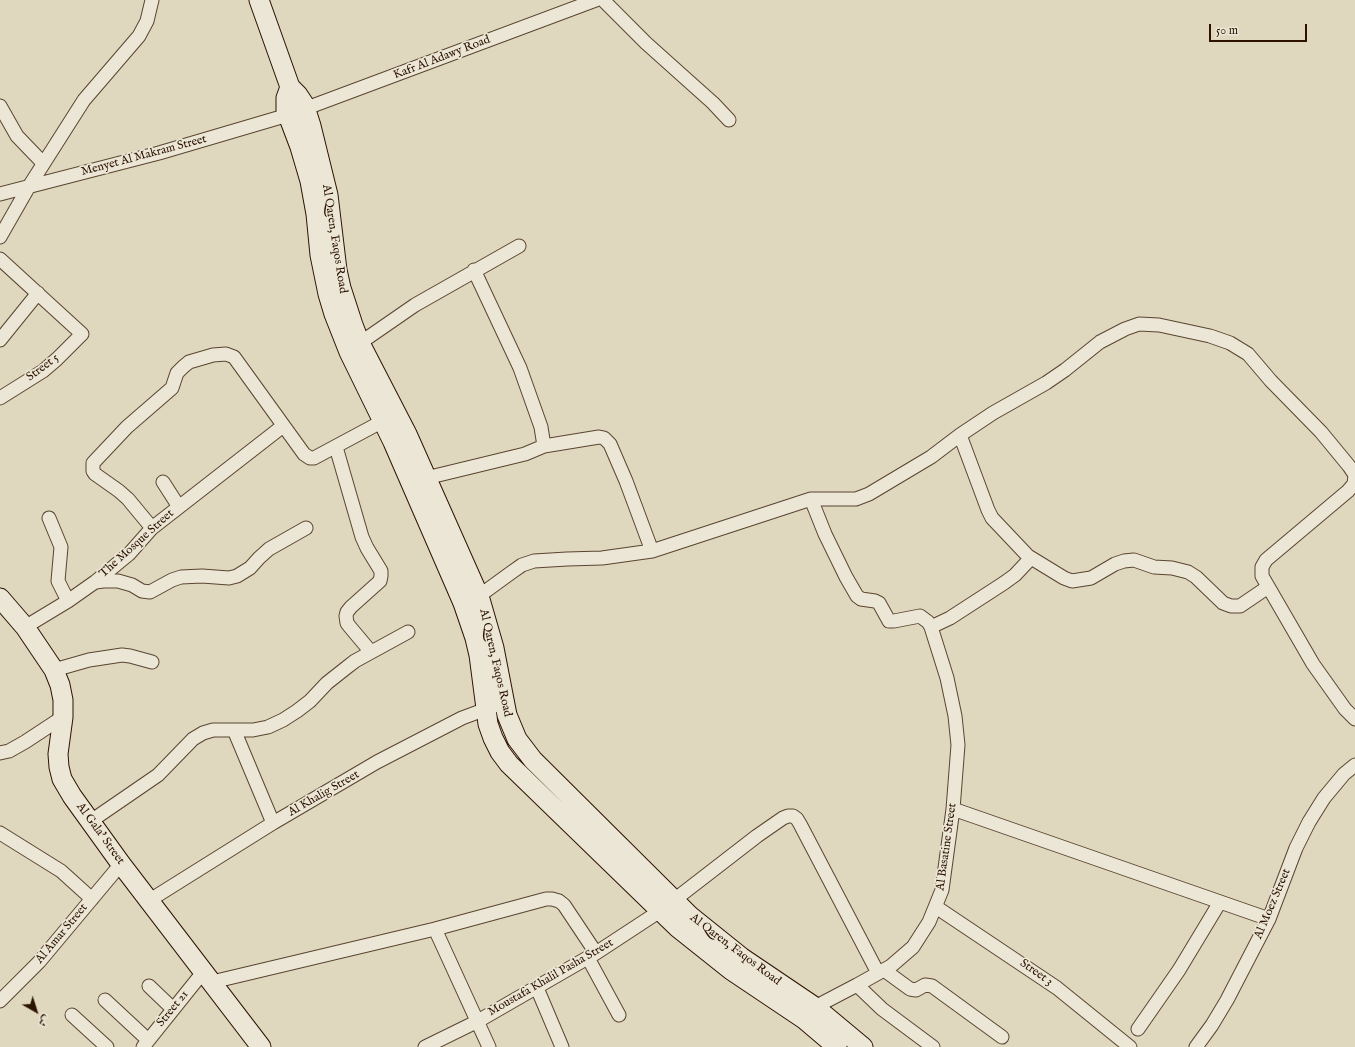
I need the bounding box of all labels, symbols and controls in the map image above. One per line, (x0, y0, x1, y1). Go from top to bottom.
scale bar (1211, 16, 1309, 42)
text: 50 m (1216, 23, 1238, 38)
street label: Kafr Al Adawy Road (392, 33, 492, 83)
street label: Menyet Al Makram Street (80, 132, 208, 180)
street label: Al Qaren, Faqos Road (318, 183, 350, 295)
street label: Street 5 (24, 351, 62, 385)
street label: The Mosque Street (97, 507, 177, 581)
street label: Al Qaren, Faqos Road (476, 608, 514, 718)
street label: Al Khalig Street (286, 768, 362, 820)
street label: Al Gala' Street (73, 800, 127, 868)
street label: Al Basatine Street (934, 802, 960, 892)
street label: Al Moez Street (1252, 867, 1294, 941)
street label: Al Amar Street (33, 901, 91, 967)
street label: Al Qaren, Faqos Road (687, 911, 783, 989)
street label: Moustafa Khalil Pasha Street (486, 936, 616, 1020)
street label: Street 3 (1017, 957, 1055, 989)
street label: Street 21 (154, 988, 192, 1030)
north arrow (16, 991, 56, 1031)
text: ش (35, 1011, 52, 1029)

